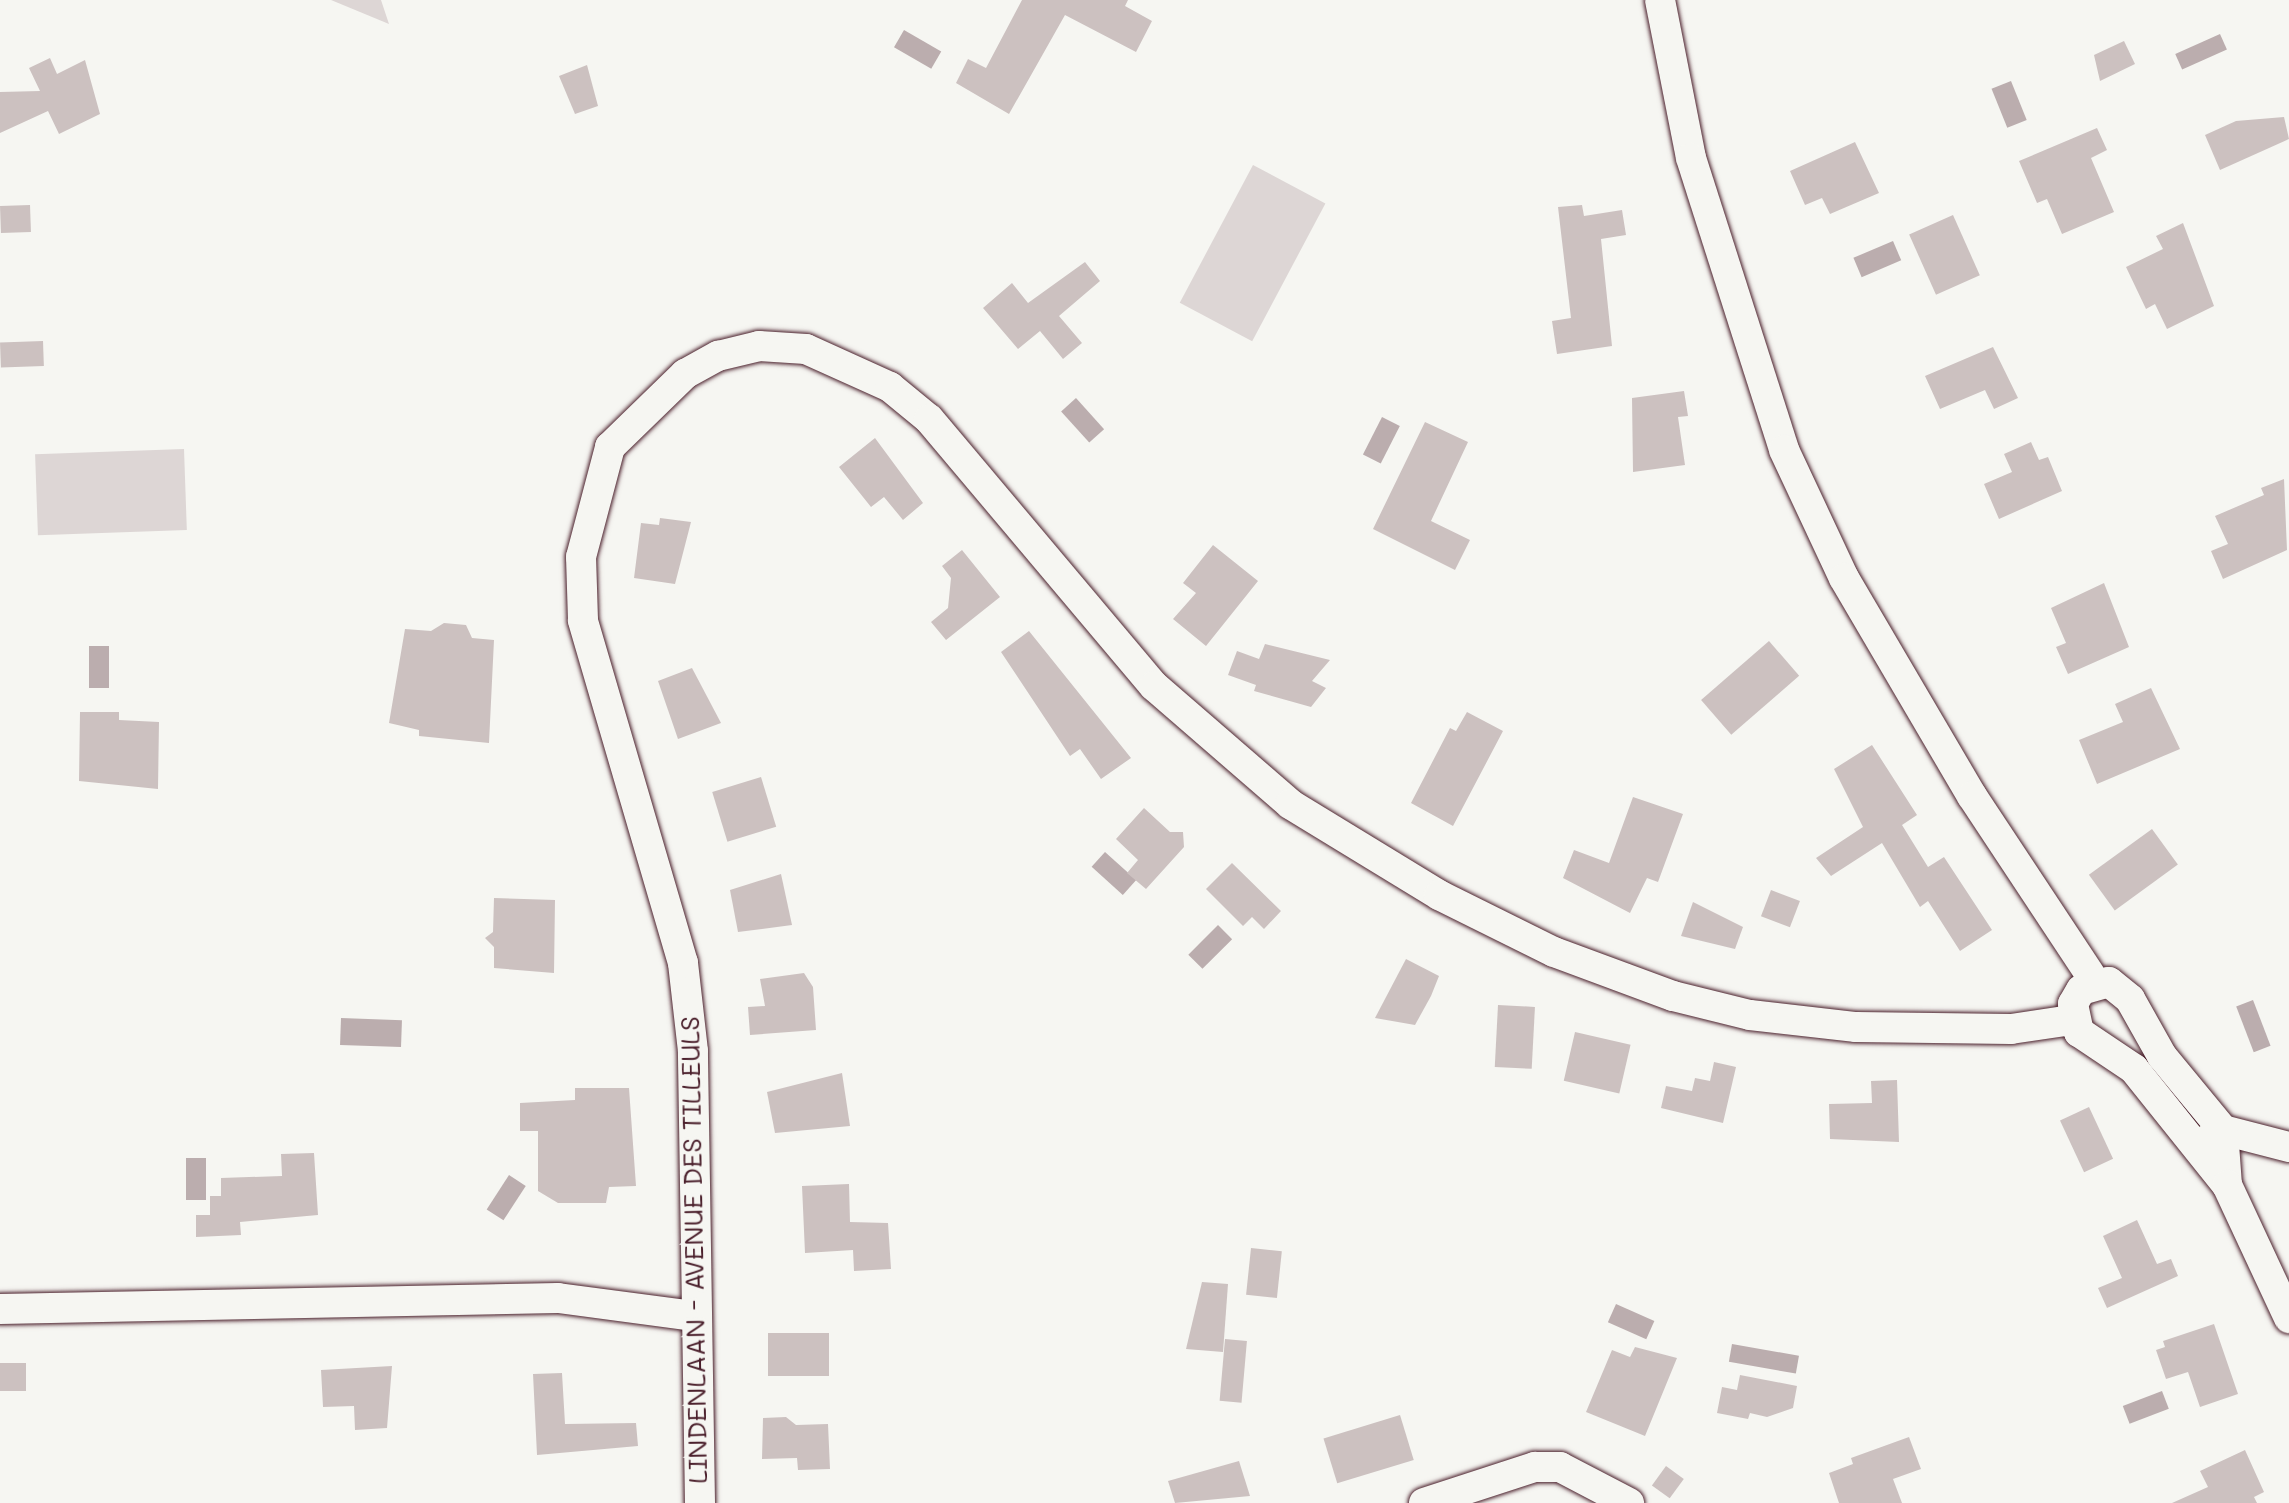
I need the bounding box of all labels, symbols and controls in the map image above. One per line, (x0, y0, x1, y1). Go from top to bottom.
street label: LINDENLAAN - AVENUE DES TILLEULS (674, 1016, 714, 1484)

